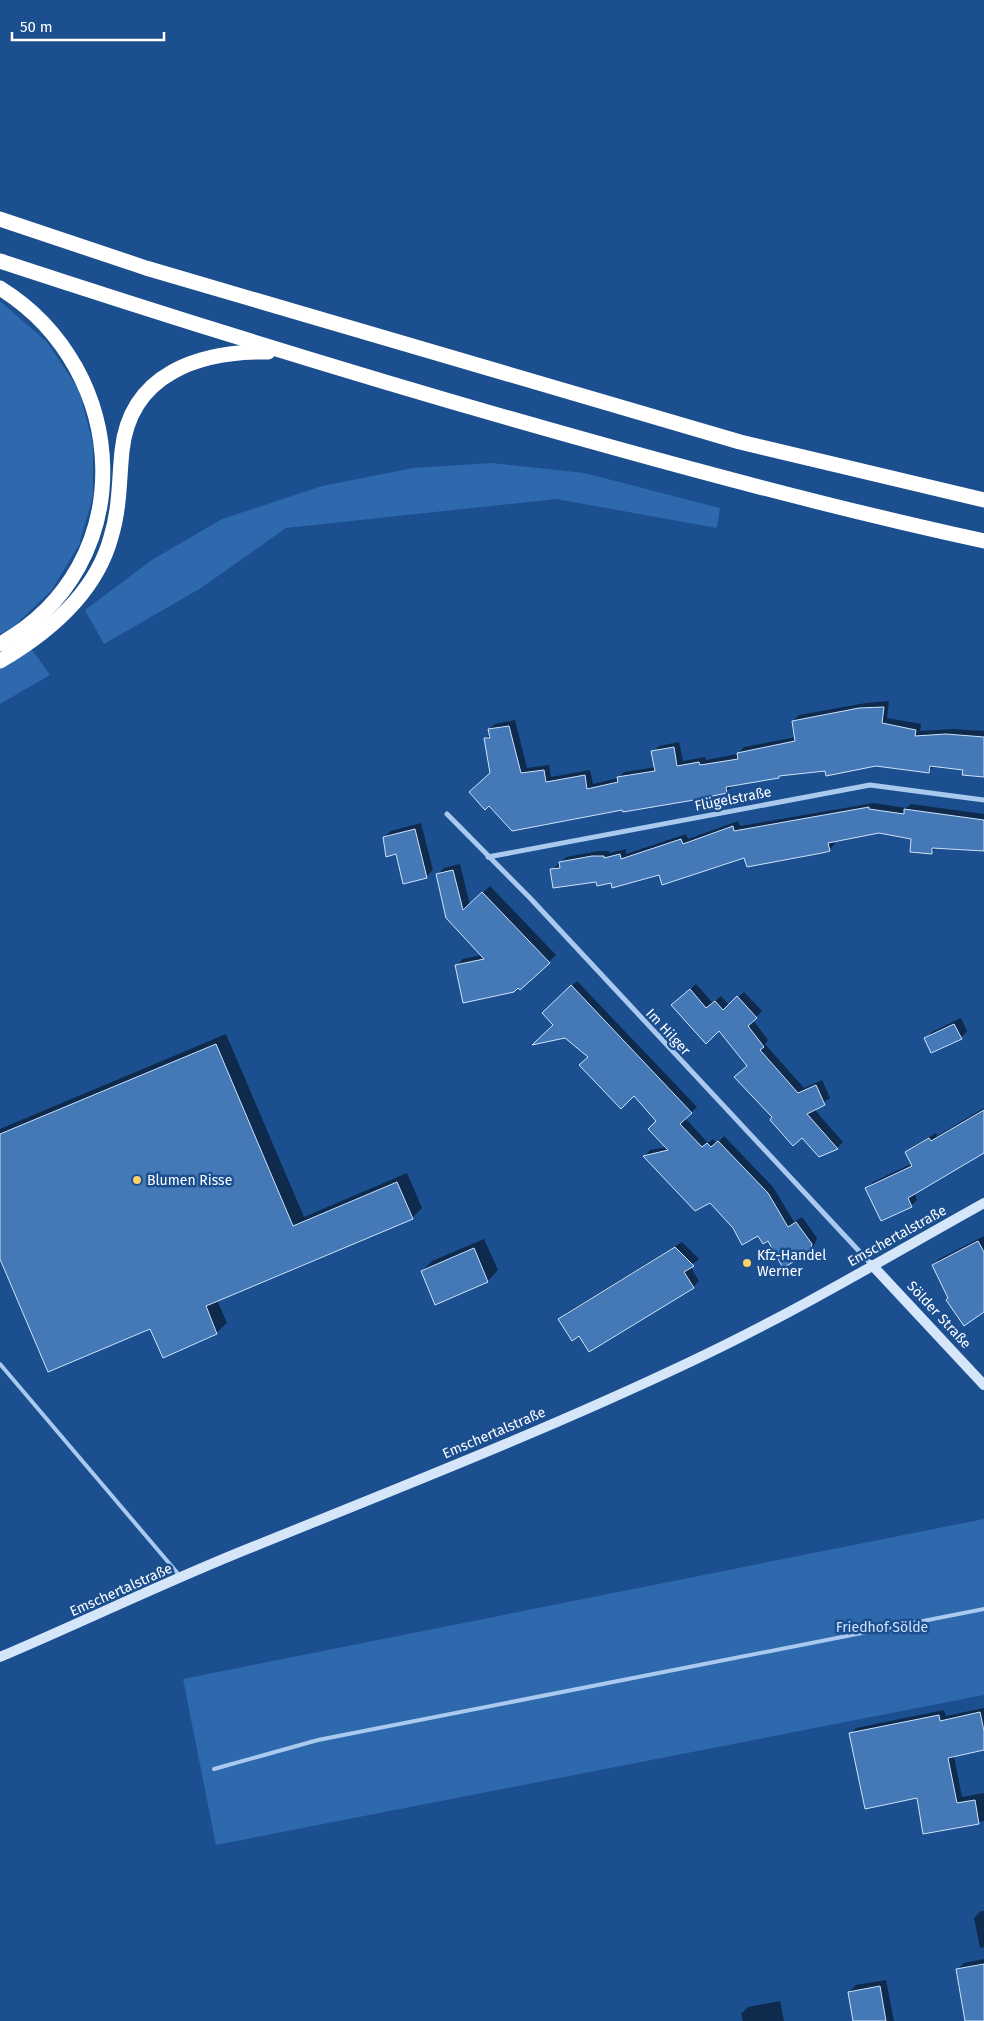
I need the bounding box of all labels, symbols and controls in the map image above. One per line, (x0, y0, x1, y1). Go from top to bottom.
scale bar (12, 10, 165, 42)
text: 50 m (20, 18, 53, 36)
street label: Flügelstraße (693, 783, 773, 815)
street label: Im Hilger (642, 1005, 694, 1059)
place label: Blumen Risse (147, 1172, 232, 1189)
marker: Blumen Risse (131, 1174, 143, 1186)
street label: Emschertalstraße (845, 1202, 949, 1270)
place label: Kfz-Handel Werner (757, 1247, 826, 1280)
marker: Kfz-Handel Werner (741, 1257, 753, 1269)
street label: Sölder Straße (903, 1278, 975, 1352)
street label: Emschertalstraße (440, 1404, 548, 1462)
street label: Emschertalstraße (67, 1560, 175, 1620)
park label: Friedhof Sölde (836, 1619, 928, 1636)

